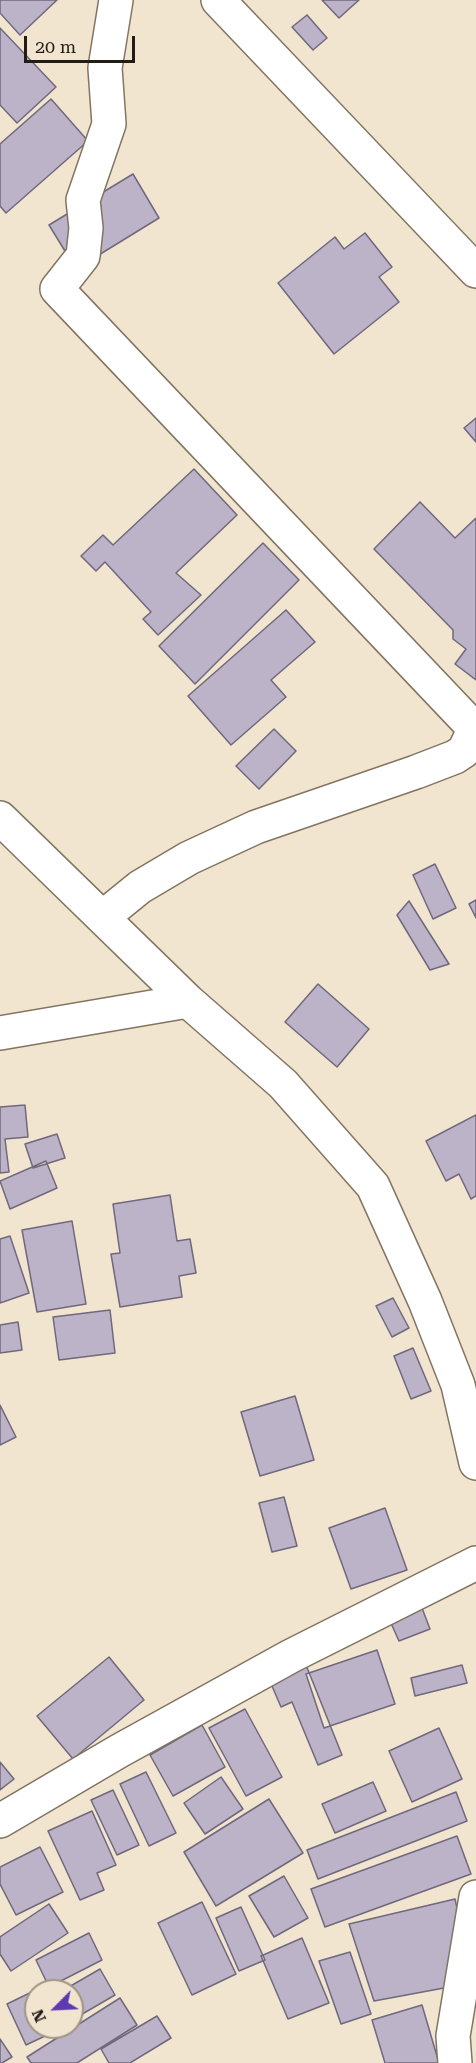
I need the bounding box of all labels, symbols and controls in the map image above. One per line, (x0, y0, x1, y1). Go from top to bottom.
scale bar (27, 24, 138, 62)
text: 20 m (35, 36, 76, 57)
north arrow (24, 1979, 84, 2039)
text: N (28, 2006, 50, 2025)

